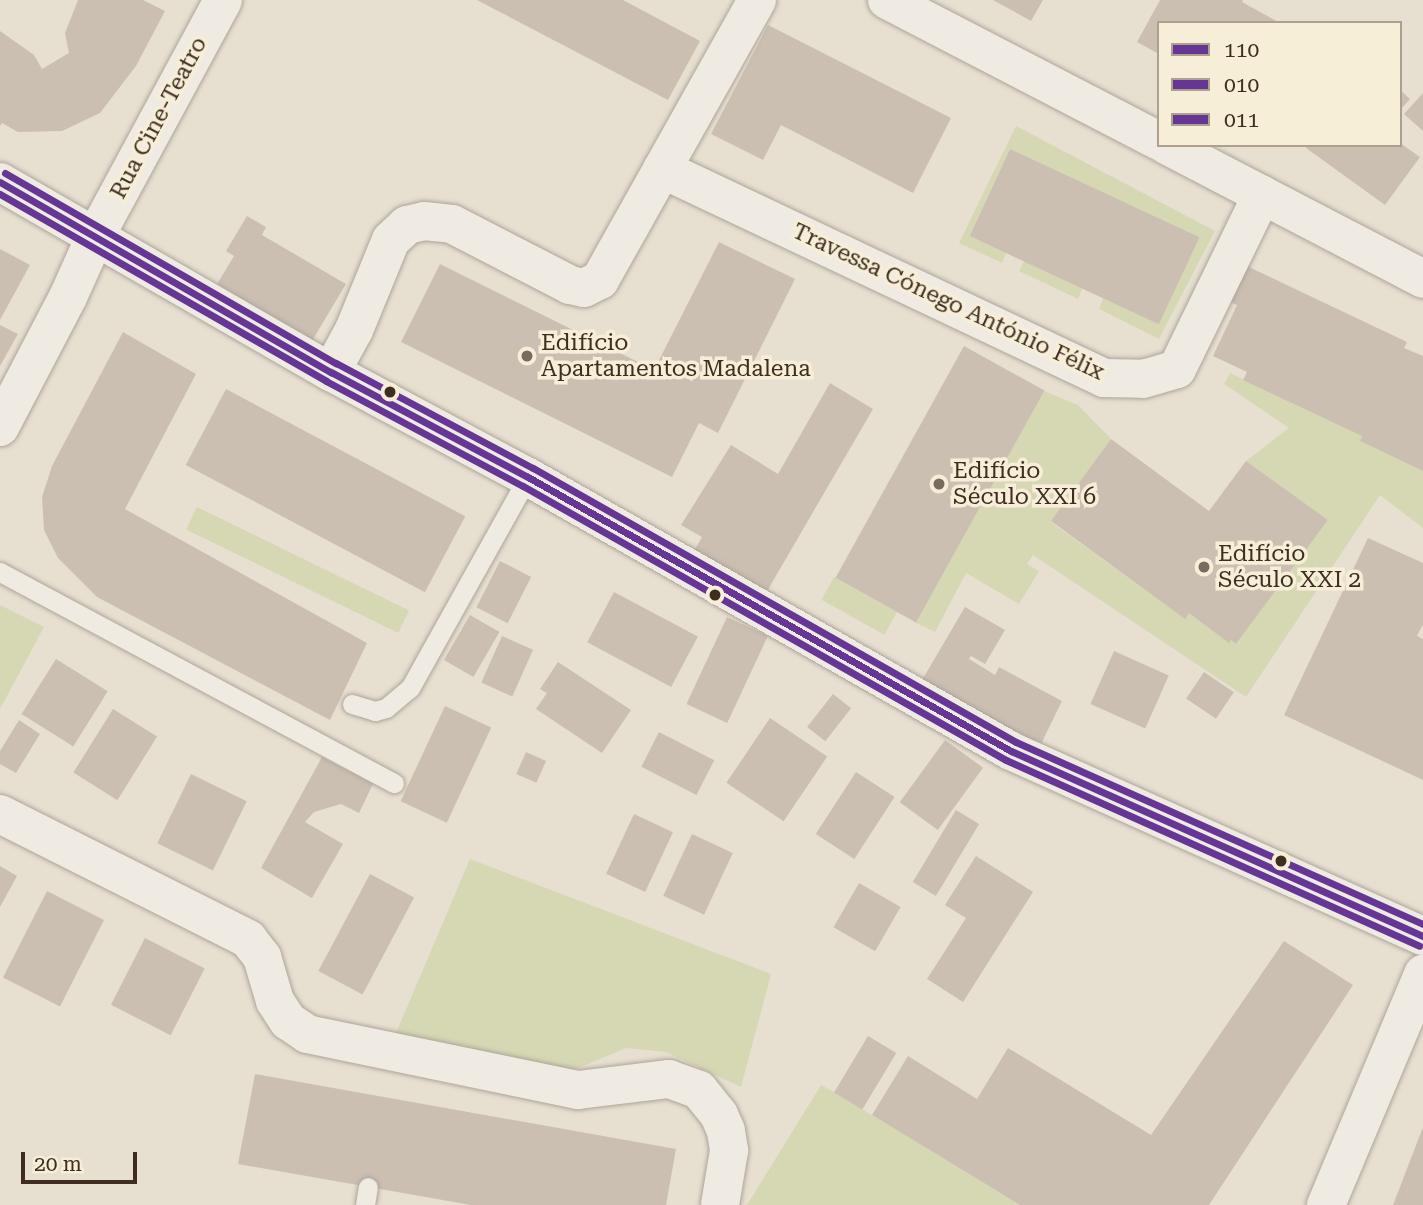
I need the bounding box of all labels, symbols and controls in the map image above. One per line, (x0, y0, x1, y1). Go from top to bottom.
legend (1157, 21, 1402, 147)
street label: Rua Cine-Teatro (105, 32, 213, 204)
text: 110 (1224, 38, 1259, 62)
text: 010 (1224, 73, 1259, 97)
text: 011 (1224, 108, 1259, 132)
street label: Travessa Cónego António Félix (788, 218, 1108, 386)
place label: Edifício Apartamentos Madalena (541, 329, 811, 383)
marker: Edifício Apartamentos Madalena (519, 348, 535, 364)
unlabelled marker (383, 385, 397, 399)
place label: Edifício Século XXI 6 (953, 457, 1096, 511)
marker: Edifício Século XXI 6 (931, 476, 947, 492)
place label: Edifício Século XXI 2 (1218, 540, 1361, 594)
marker: Edifício Século XXI 2 (1196, 559, 1212, 575)
unlabelled marker (708, 588, 722, 602)
unlabelled marker (1274, 854, 1288, 868)
scale bar (24, 1138, 140, 1182)
text: 20 m (34, 1152, 82, 1176)

